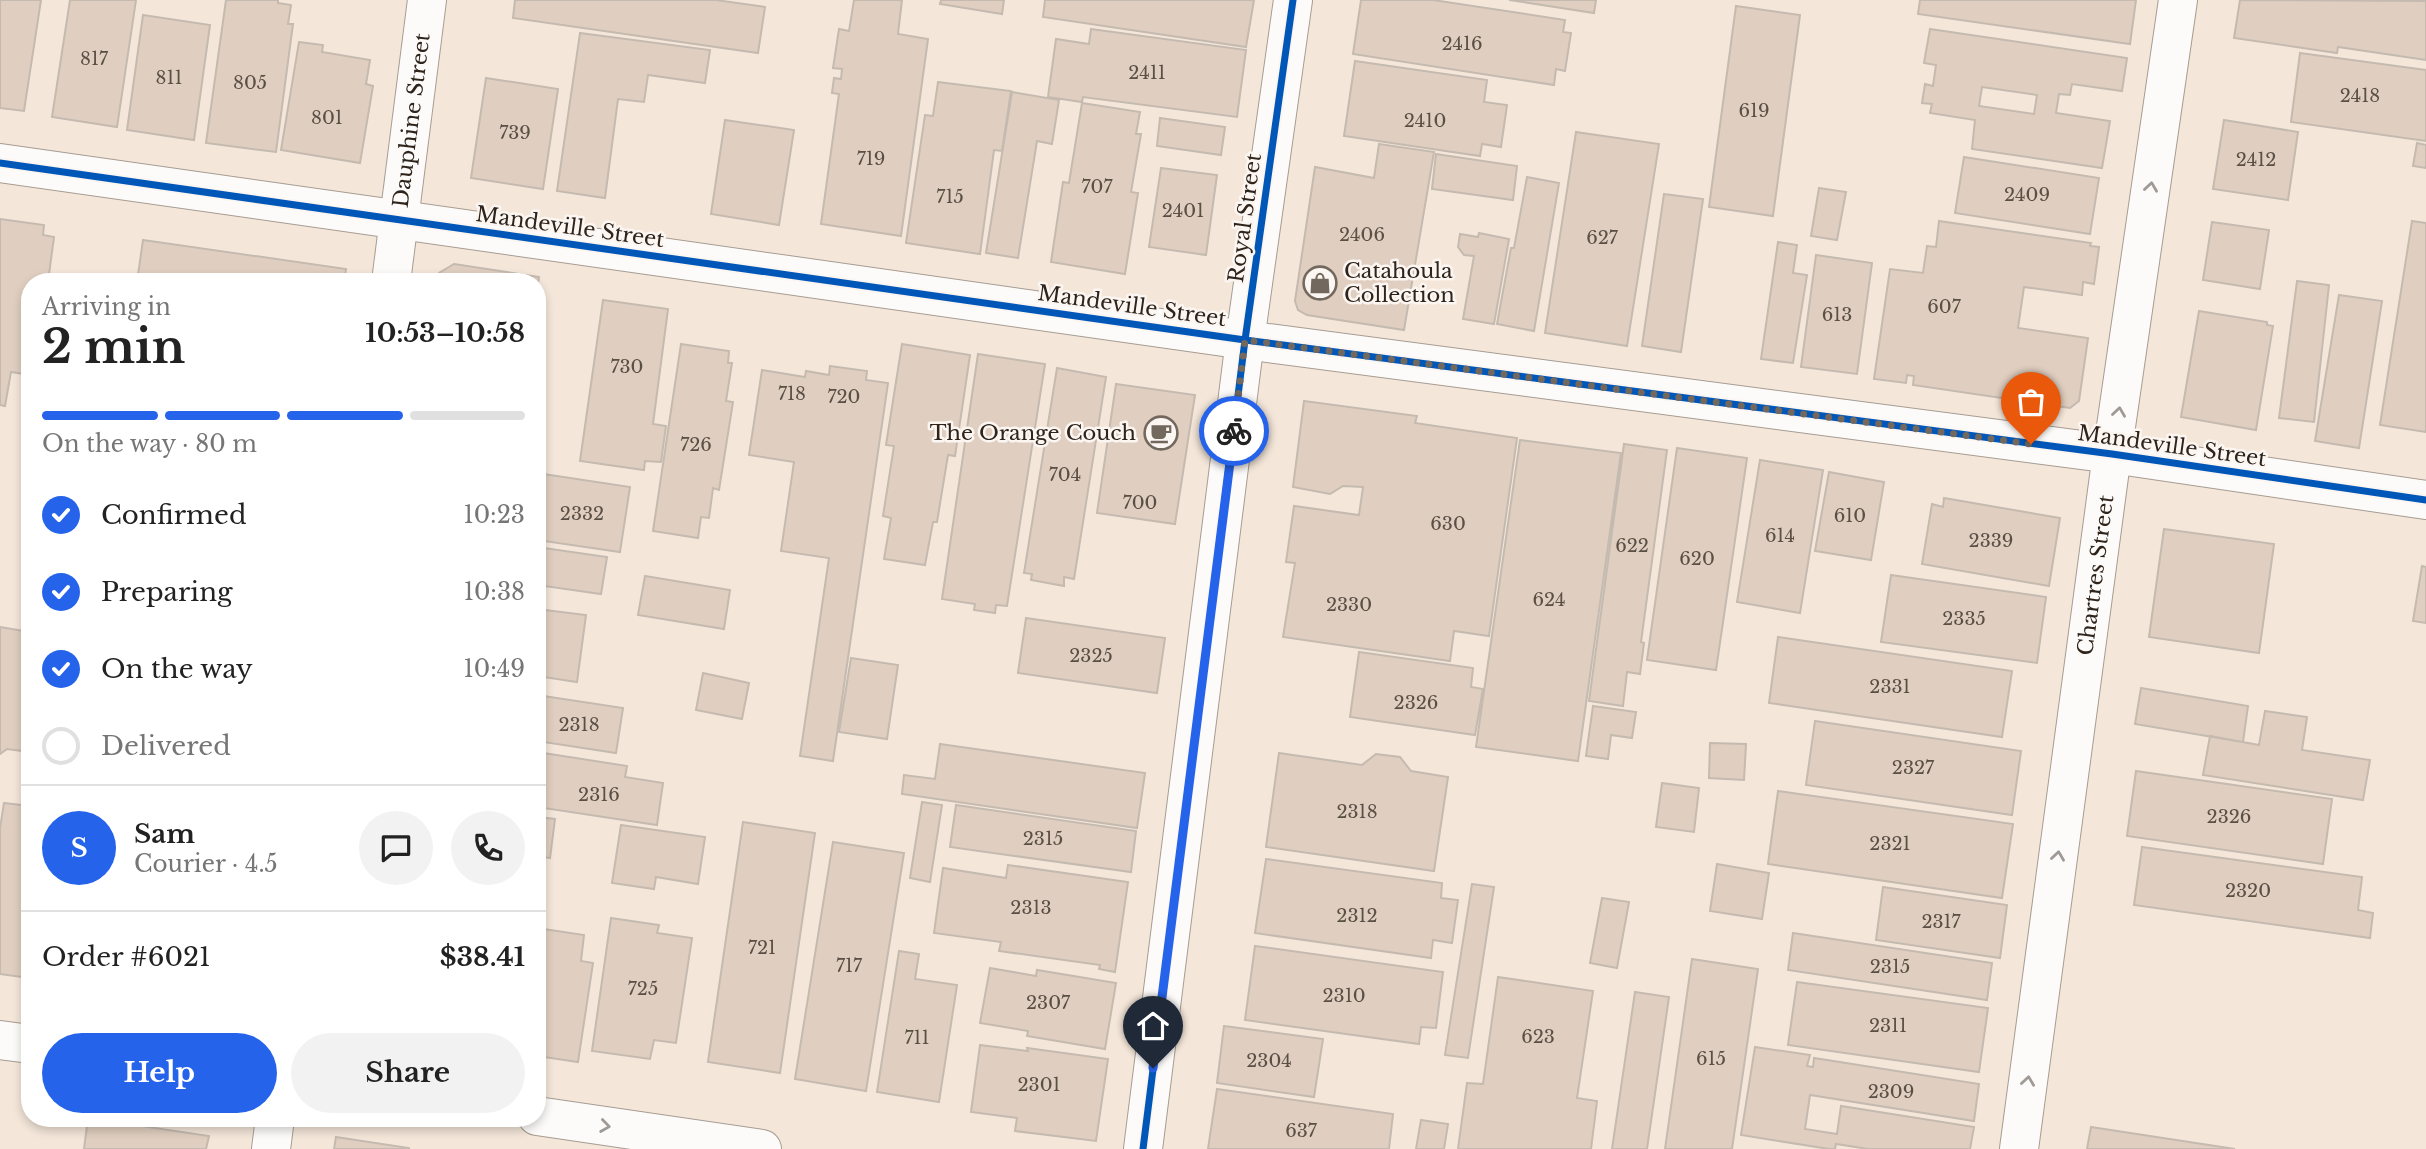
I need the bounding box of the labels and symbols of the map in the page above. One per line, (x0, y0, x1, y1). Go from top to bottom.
street label: Dauphine Street (388, 31, 436, 209)
house number: 2416 (1441, 33, 1483, 55)
house number: 817 (80, 48, 109, 70)
house number: 2411 (1128, 62, 1166, 84)
house number: 811 (156, 67, 182, 89)
house number: 805 (233, 72, 267, 94)
house number: 2418 (2340, 85, 2380, 107)
house number: 619 (1738, 100, 1770, 122)
house number: 801 (311, 107, 343, 129)
house number: 2410 (1404, 110, 1446, 132)
house number: 739 (499, 122, 531, 144)
house number: 719 (857, 148, 885, 170)
house number: 2412 (2236, 149, 2276, 171)
street label: Royal Street (1223, 152, 1267, 284)
house number: 707 (1082, 176, 1113, 198)
one-way arrow (2143, 181, 2158, 193)
house number: 2409 (2004, 184, 2050, 206)
house number: 715 (936, 186, 964, 208)
house number: 2401 (1162, 200, 1204, 222)
street label: Mandeville Street (474, 201, 666, 253)
house number: 2406 (1339, 224, 1385, 246)
house number: 627 (1586, 227, 1619, 249)
place label: Catahoula Collection (1344, 258, 1455, 308)
shop icon: Catahoula Collection (1301, 264, 1339, 302)
street label: Mandeville Street (1036, 280, 1228, 332)
house number: 607 (1927, 296, 1962, 318)
house number: 613 (1822, 304, 1852, 326)
house number: 730 (611, 356, 643, 378)
pin (2001, 372, 2061, 444)
house number: 718 (778, 383, 806, 405)
house number: 720 (828, 386, 860, 408)
courier (1199, 396, 1269, 466)
one-way arrow (2111, 406, 2126, 418)
cafe icon: The Orange Couch (1142, 414, 1180, 452)
place label: The Orange Couch (930, 420, 1136, 446)
street label: Mandeville Street (2076, 420, 2268, 472)
house number: 726 (680, 434, 712, 456)
house number: 704 (1049, 464, 1081, 486)
house number: 700 (1123, 492, 1157, 514)
street label: Chartres Street (2072, 493, 2119, 657)
house number: 2332 (560, 503, 604, 525)
house number: 610 (1834, 505, 1866, 527)
house number: 630 (1430, 513, 1466, 535)
house number: 614 (1765, 525, 1795, 547)
house number: 2339 (1969, 530, 2013, 552)
house number: 622 (1615, 535, 1649, 557)
house number: 620 (1679, 548, 1715, 570)
house number: 624 (1532, 589, 1566, 611)
house number: 2330 (1326, 594, 1372, 616)
house number: 2335 (1942, 608, 1986, 630)
house number: 2325 (1069, 645, 1113, 667)
house number: 2331 (1869, 676, 1911, 698)
house number: 2326 (1394, 692, 1438, 714)
house number: 2318 (558, 714, 600, 736)
house number: 2327 (1892, 757, 1935, 779)
house number: 2316 (578, 784, 620, 806)
house number: 2318 (1336, 801, 1378, 823)
house number: 2326 (2207, 806, 2251, 828)
house number: 2315 (1023, 828, 1063, 850)
house number: 2321 (1869, 833, 1911, 855)
one-way arrow (2051, 850, 2066, 862)
house number: 2320 (2225, 880, 2271, 902)
house number: 2313 (1010, 897, 1052, 919)
house number: 2312 (1336, 905, 1378, 927)
house number: 2317 (1921, 911, 1962, 933)
house number: 721 (748, 937, 776, 959)
house number: 717 (836, 955, 863, 977)
house number: 2315 (1870, 956, 1910, 978)
house number: 725 (628, 978, 658, 1000)
house number: 2310 (1322, 985, 1366, 1007)
house number: 2307 (1026, 992, 1071, 1014)
pin (1123, 996, 1183, 1068)
house number: 2311 (1869, 1015, 1907, 1037)
house number: 623 (1521, 1026, 1555, 1048)
house number: 711 (904, 1027, 930, 1049)
house number: 615 (1696, 1048, 1726, 1070)
house number: 2304 (1246, 1050, 1292, 1072)
house number: 2301 (1017, 1074, 1061, 1096)
one-way arrow (2020, 1076, 2035, 1087)
house number: 2309 (1868, 1081, 1914, 1103)
one-way arrow (599, 1118, 611, 1133)
house number: 637 (1285, 1120, 1318, 1142)

